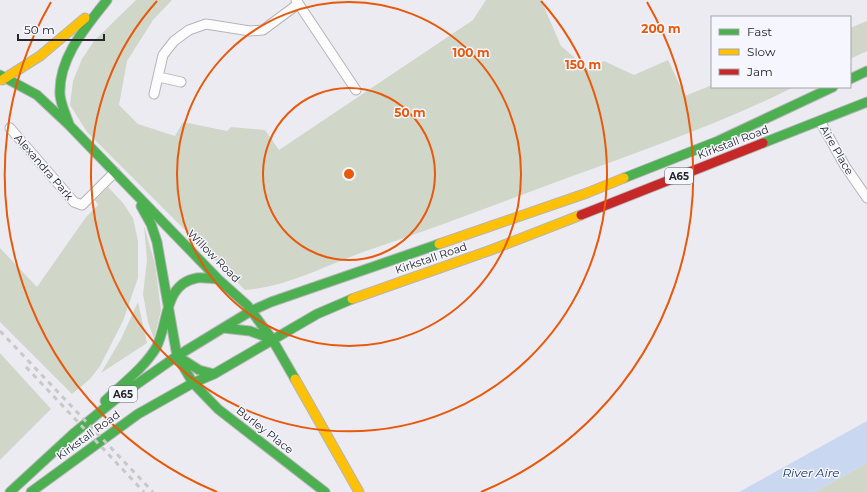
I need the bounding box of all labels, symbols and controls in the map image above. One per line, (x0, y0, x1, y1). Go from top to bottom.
scale bar (18, 16, 104, 42)
legend (711, 16, 851, 88)
text: 200 m (641, 21, 681, 36)
text: 50 m (24, 22, 55, 37)
text: Fast (747, 24, 772, 39)
text: Slow (747, 44, 776, 59)
text: 100 m (453, 45, 489, 60)
text: 150 m (565, 57, 601, 72)
text: Jam (746, 64, 773, 79)
text: 50 m (394, 105, 426, 120)
street label: Kirkstall Road (695, 122, 771, 162)
street label: Aire Place (817, 123, 857, 178)
street label: Alexandra Park (12, 131, 77, 203)
centre of rings (342, 167, 356, 181)
road number: A65 (665, 168, 693, 184)
street label: Willow Road (185, 227, 243, 285)
street label: Kirkstall Road (393, 239, 469, 277)
road number: A65 (109, 386, 137, 402)
street label: Burley Place (234, 403, 297, 457)
street label: Kirkstall Road (53, 407, 123, 463)
water label: River Aire (782, 465, 840, 480)

